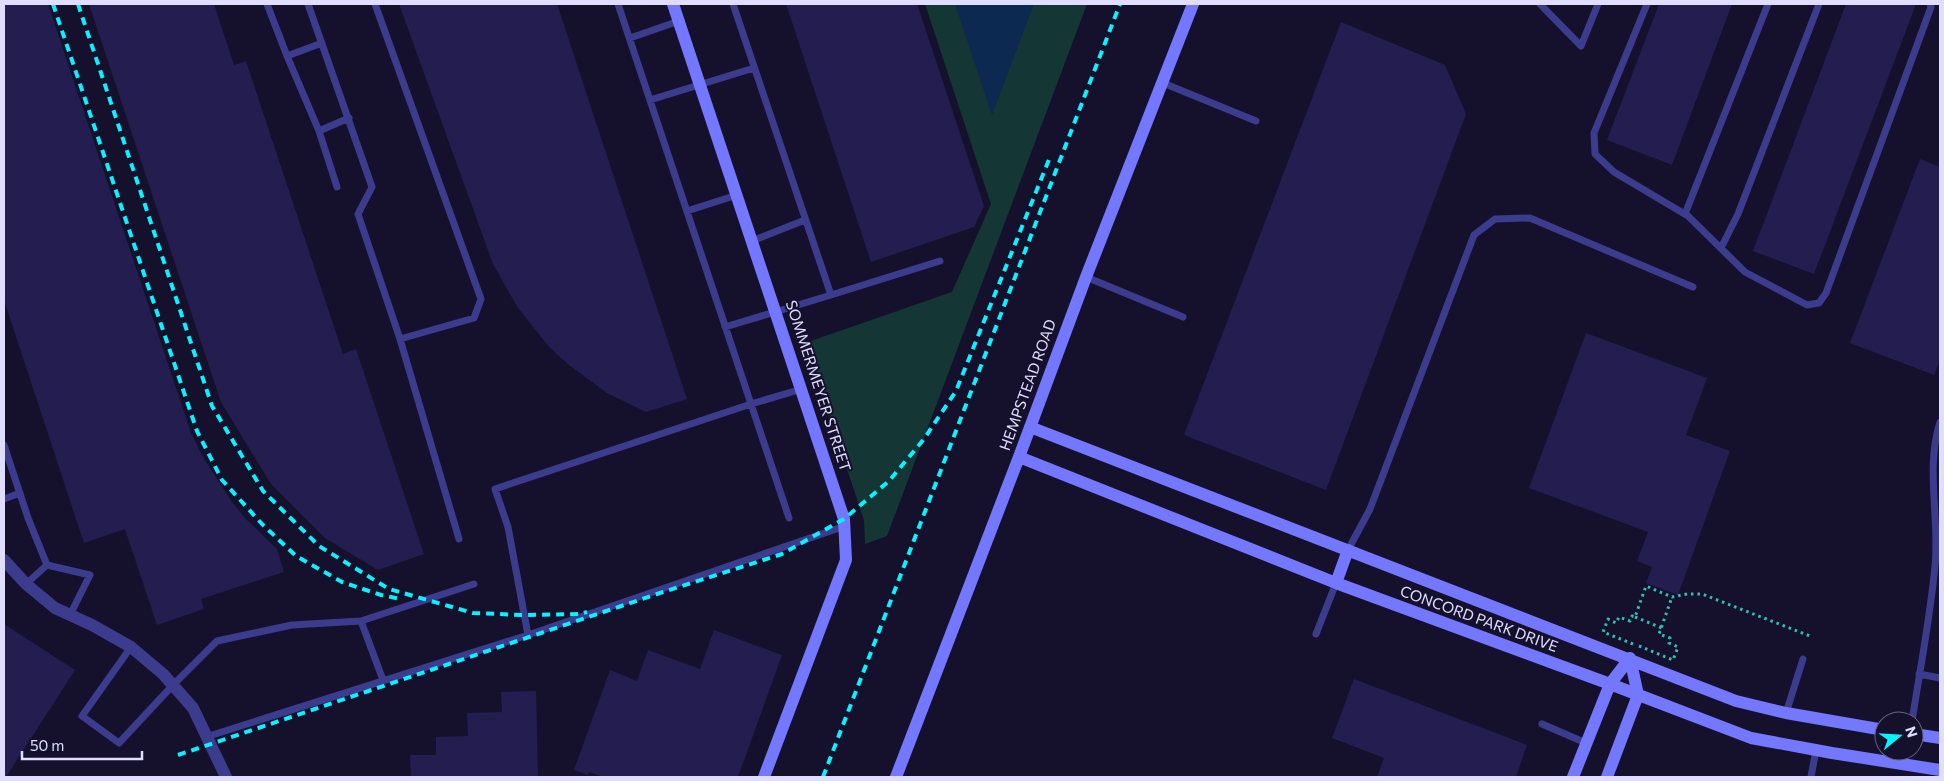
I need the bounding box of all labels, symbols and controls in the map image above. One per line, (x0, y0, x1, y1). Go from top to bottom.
street label: SOMMERMEYER STREET (783, 298, 855, 474)
street label: HEMPSTEAD ROAD (995, 317, 1059, 453)
street label: CONCORD PARK DRIVE (1398, 581, 1561, 655)
north arrow (1874, 711, 1924, 761)
text: N (1902, 724, 1922, 739)
scale bar (22, 728, 142, 760)
text: 50 m (30, 736, 64, 754)

